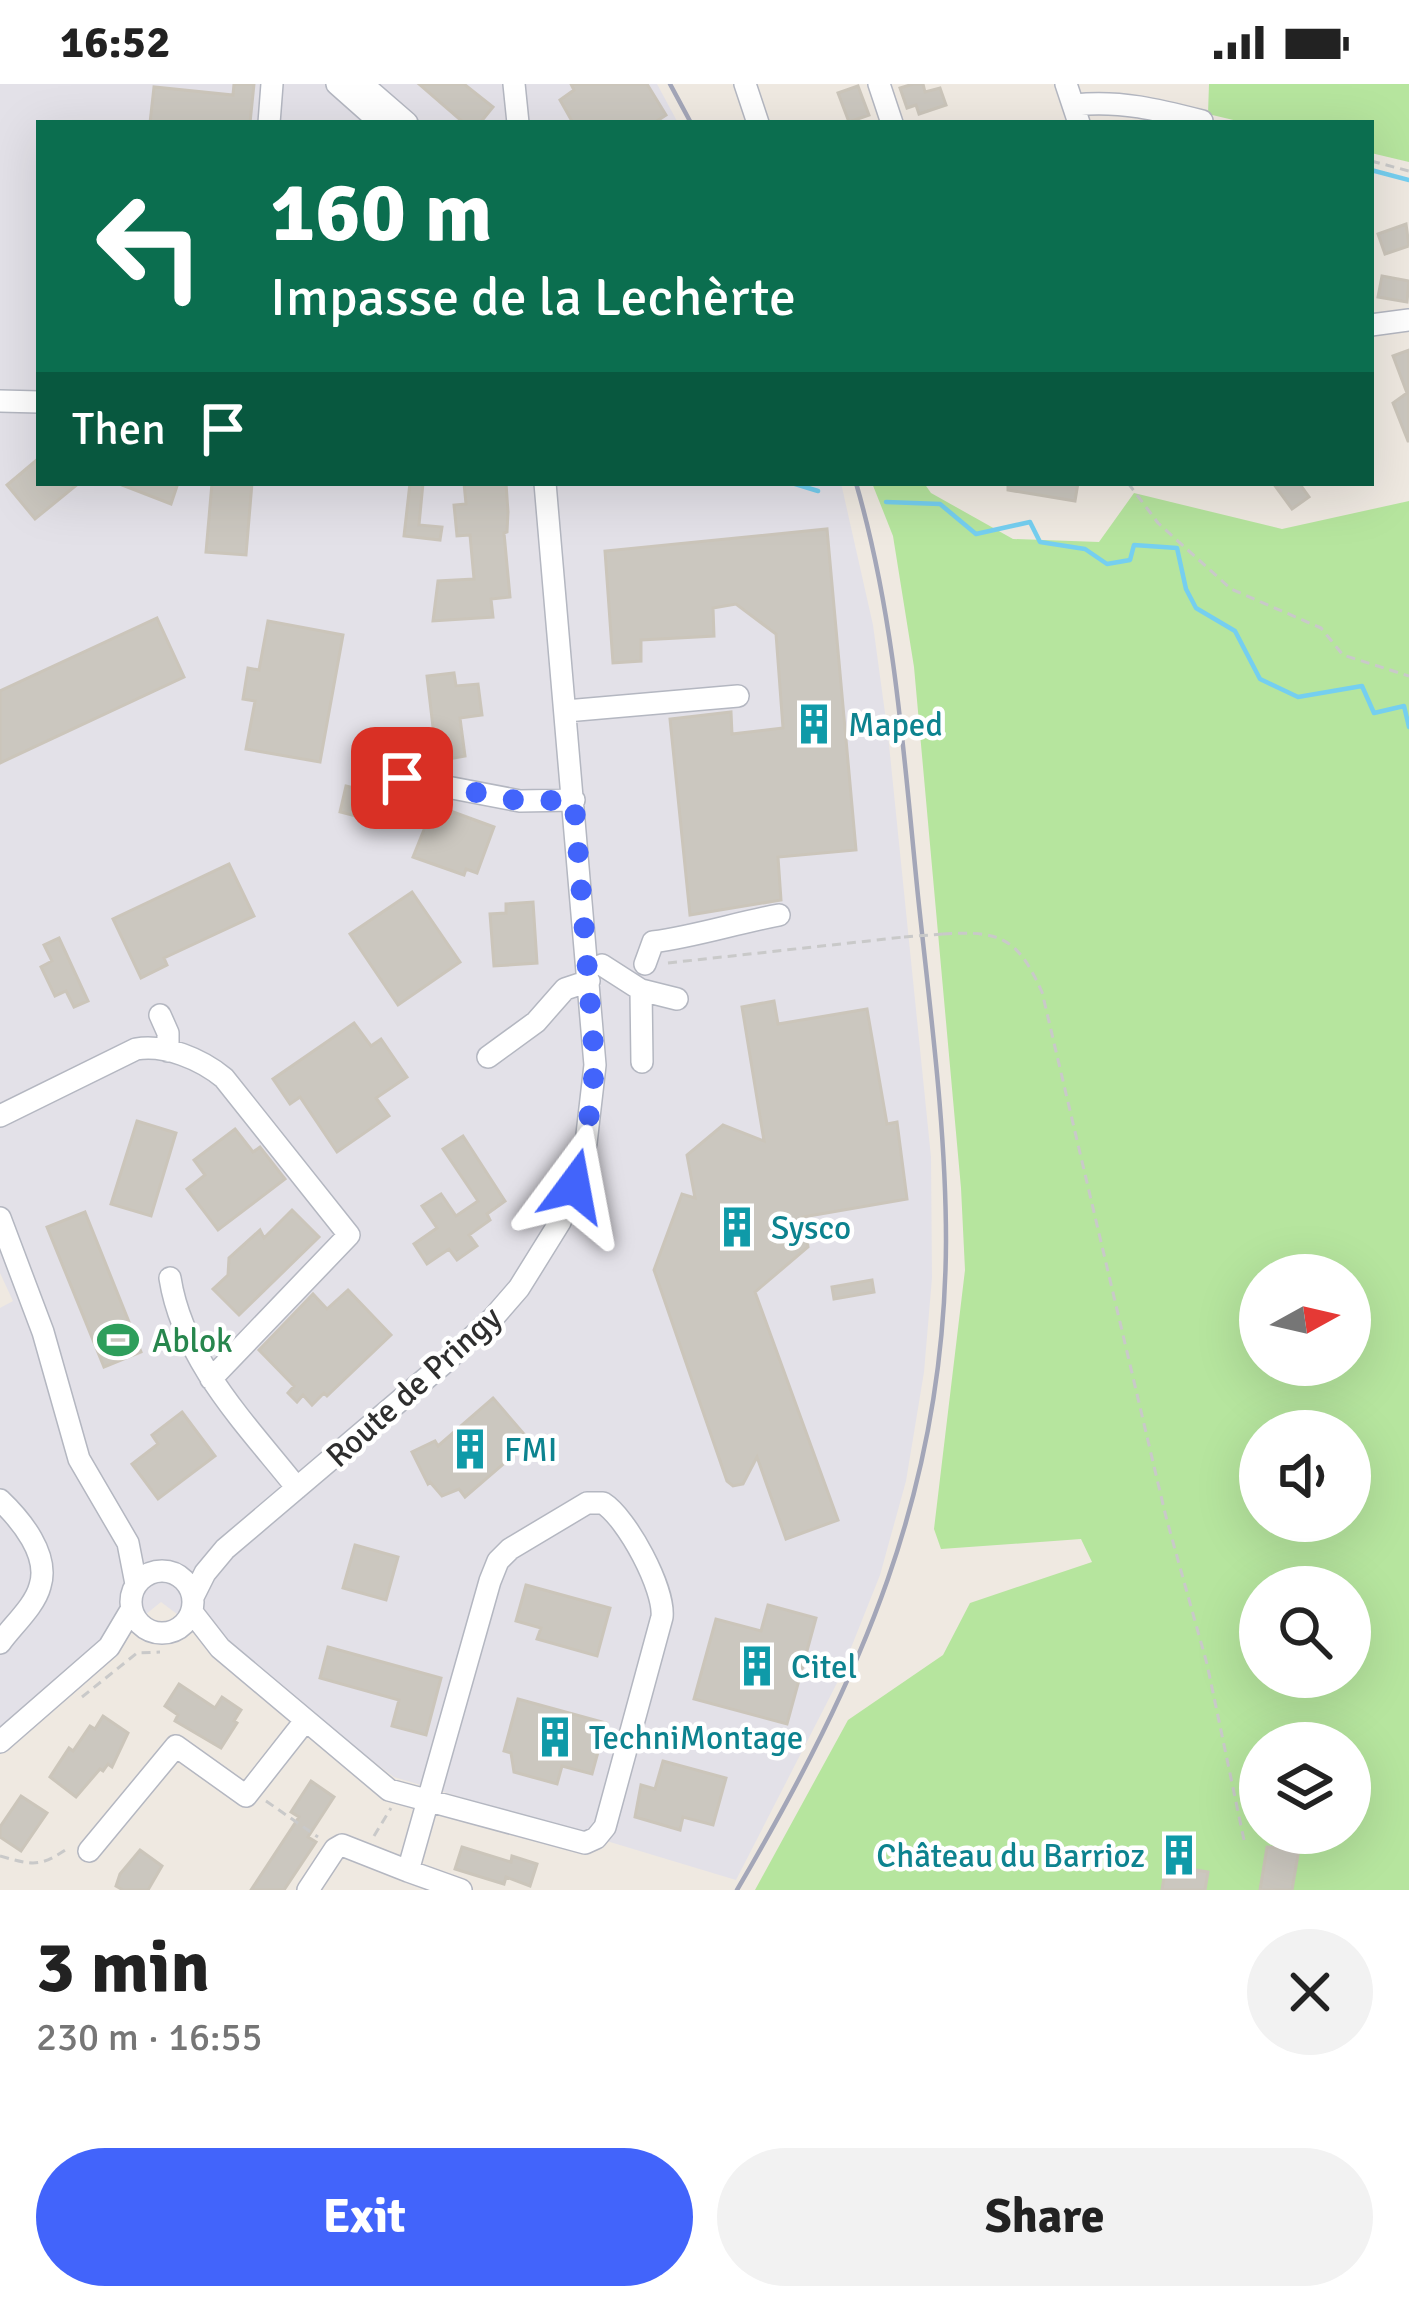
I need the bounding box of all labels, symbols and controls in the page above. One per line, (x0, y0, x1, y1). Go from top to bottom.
text: 16:52 (60, 15, 170, 70)
text: 160 m (270, 161, 492, 265)
icon: left (72, 168, 228, 324)
text: Impasse de la Lechèrte (270, 264, 796, 331)
icon: arrive (190, 396, 256, 462)
text: Then (72, 402, 166, 457)
building icon: Maped (791, 701, 837, 747)
place label: Maped (848, 705, 943, 746)
pin (351, 727, 453, 829)
icon: arrive (369, 745, 435, 811)
position arrow (511, 1123, 637, 1249)
building icon: Sysco (714, 1204, 760, 1250)
place label: Sysco (771, 1208, 851, 1249)
north arrow (1239, 1254, 1371, 1386)
map controls (1239, 1254, 1371, 1854)
street label: Route de Pringy (318, 1297, 510, 1476)
sports icon: Ablok (95, 1317, 141, 1363)
place label: Ablok (152, 1321, 233, 1362)
button: sound (1239, 1410, 1371, 1542)
building icon: FMI (447, 1426, 493, 1472)
place label: FMI (504, 1430, 558, 1471)
button: search (1239, 1566, 1371, 1698)
building icon: Citel (734, 1643, 780, 1689)
place label: Citel (791, 1647, 857, 1688)
building icon: TechniMontage (532, 1714, 578, 1760)
place label: TechniMontage (589, 1718, 803, 1759)
button: layers (1239, 1722, 1371, 1854)
building icon: Château du Barrioz (1156, 1832, 1202, 1878)
place label: Château du Barrioz (876, 1836, 1145, 1877)
text: 3 min (36, 1923, 210, 2012)
button: close (1247, 1929, 1373, 2055)
text: 230 m · 16:55 (36, 2013, 263, 2061)
button: Exit (36, 2148, 693, 2286)
button: Share (717, 2148, 1373, 2286)

